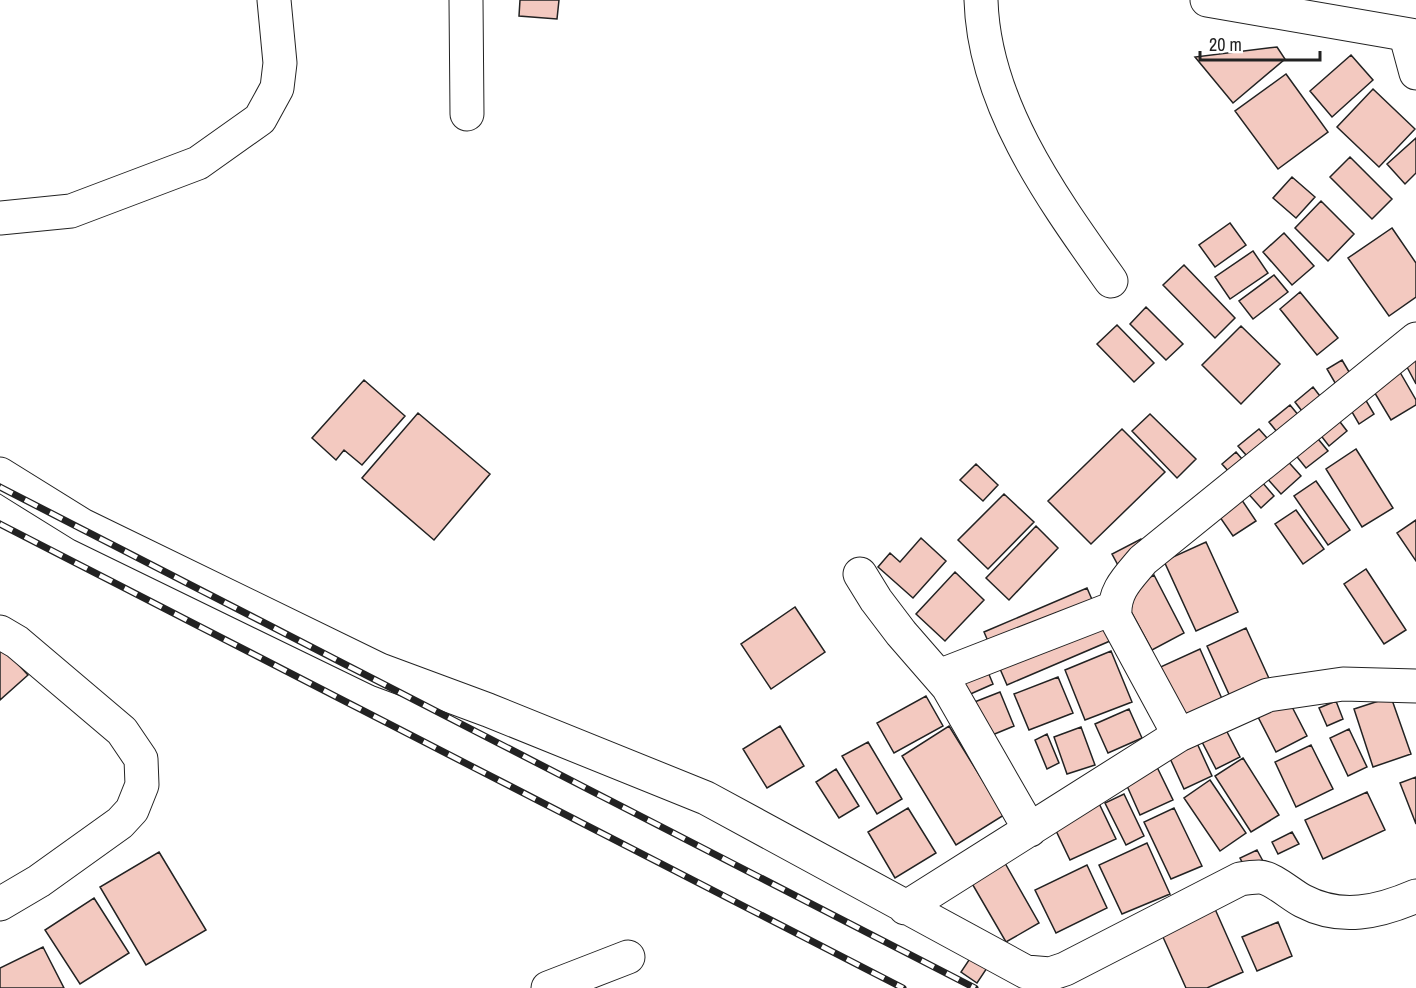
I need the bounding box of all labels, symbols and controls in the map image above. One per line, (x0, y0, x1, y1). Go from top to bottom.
scale bar (1200, 24, 1320, 62)
text: 20 m (1209, 32, 1242, 57)

